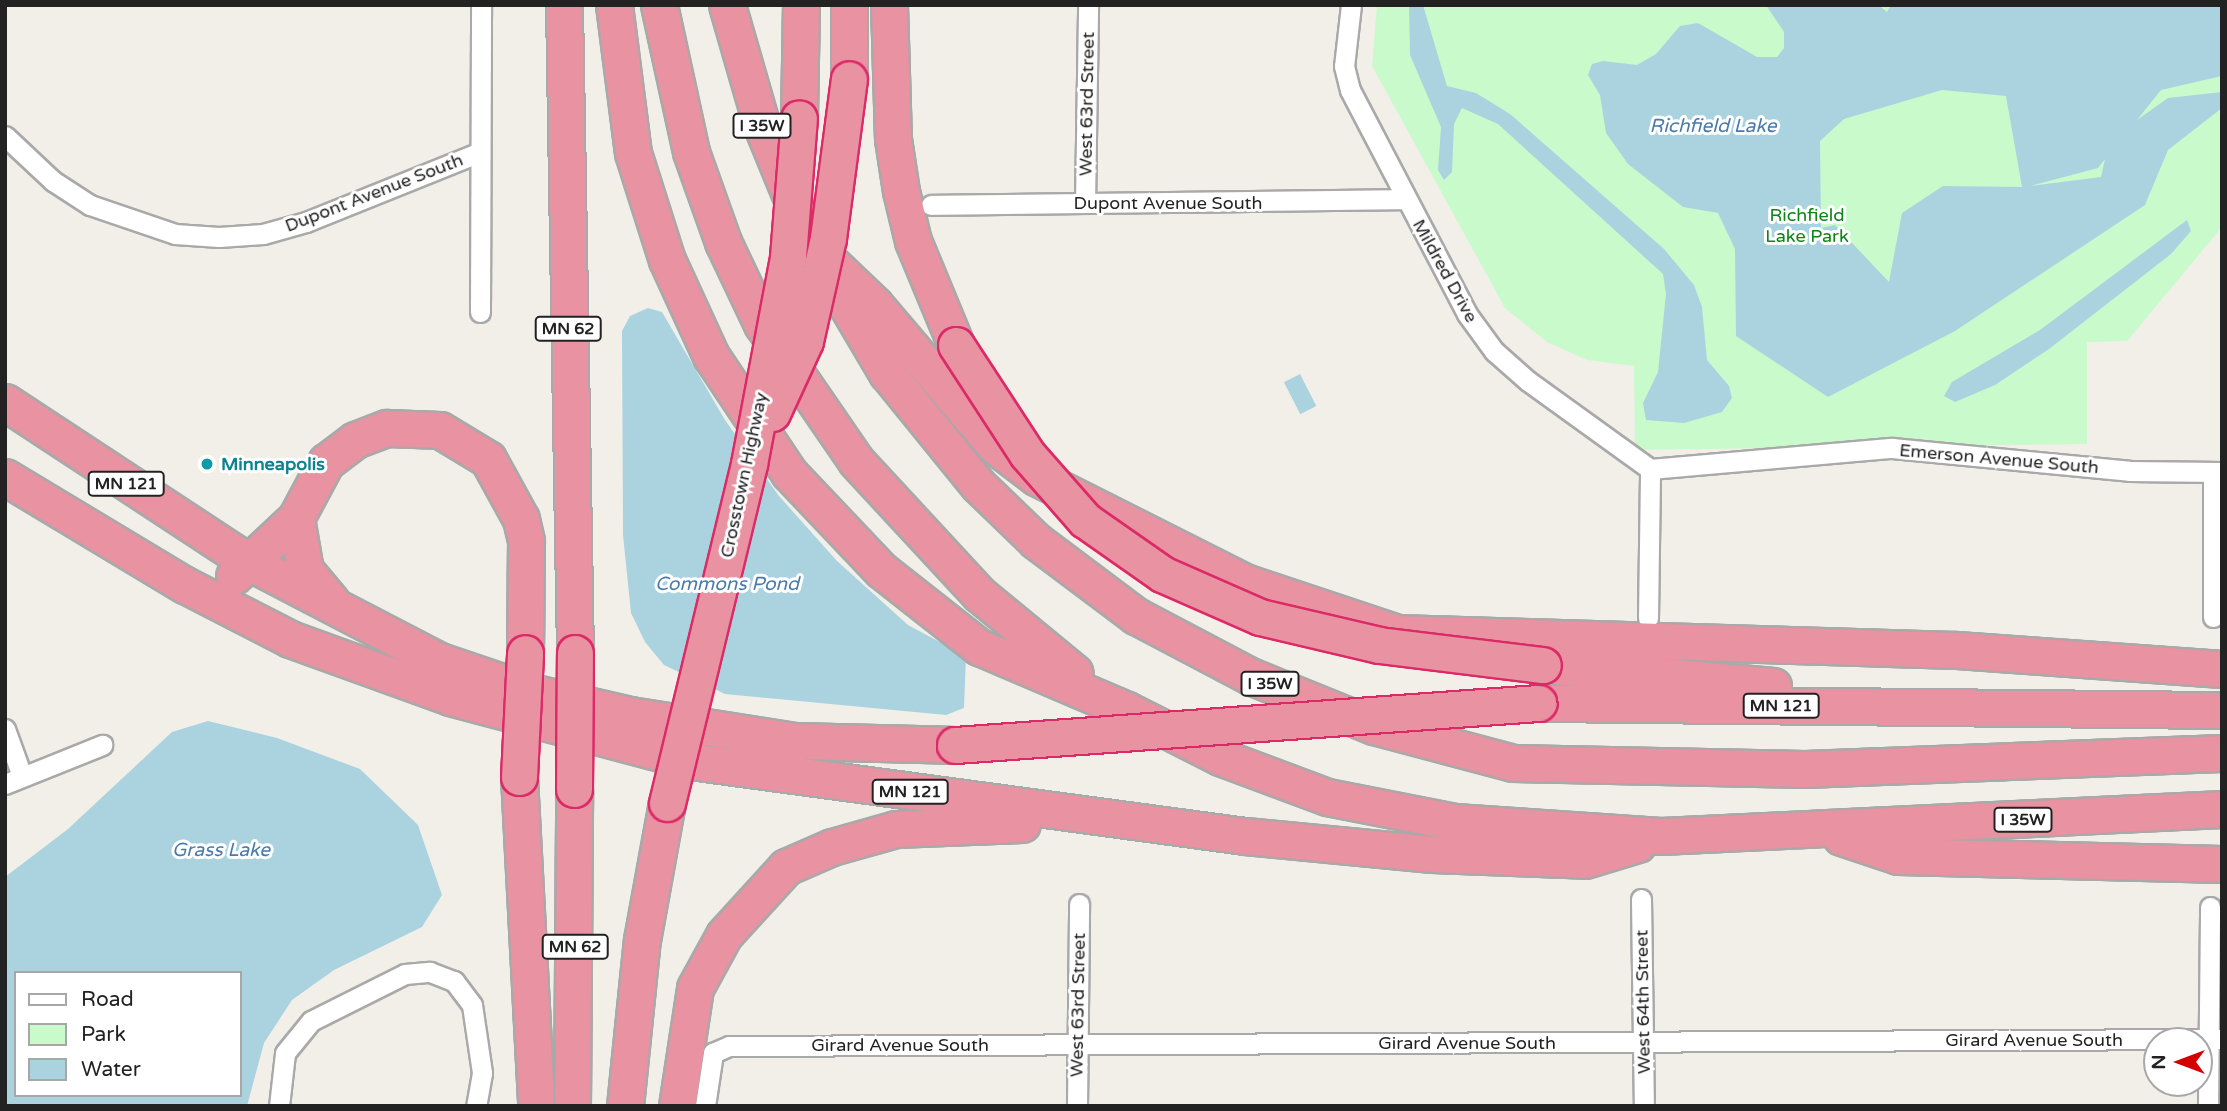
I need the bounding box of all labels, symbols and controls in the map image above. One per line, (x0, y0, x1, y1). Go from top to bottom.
street label: West 63rd Street (1075, 32, 1099, 176)
road number: I 35W (732, 114, 792, 138)
water label: Richfield Lake (1650, 116, 1776, 138)
street label: Dupont Avenue South (282, 149, 466, 237)
street label: Dupont Avenue South (1074, 192, 1262, 214)
park label: Richfield Lake Park (1765, 205, 1849, 248)
street label: Mildred Drive (1408, 216, 1482, 326)
road number: MN 62 (533, 316, 603, 342)
street label: Crosstown Highway (716, 390, 772, 560)
street label: Emerson Avenue South (1898, 440, 2100, 478)
place label: Minneapolis (221, 453, 325, 475)
marker: Minneapolis (199, 456, 215, 472)
road number: MN 121 (88, 471, 164, 496)
water label: Commons Pond (655, 574, 799, 596)
road number: I 35W (1240, 671, 1300, 696)
road number: MN 121 (1742, 694, 1820, 719)
road number: MN 121 (872, 779, 948, 804)
road number: I 35W (1993, 807, 2053, 832)
water label: Grass Lake (172, 840, 270, 862)
street label: West 64th Street (1631, 930, 1655, 1074)
street label: West 63rd Street (1066, 933, 1090, 1077)
road number: MN 62 (540, 934, 610, 959)
legend (14, 971, 242, 1097)
text: Road (81, 987, 134, 1012)
text: Park (81, 1022, 126, 1047)
north arrow (2143, 1027, 2213, 1097)
street label: Girard Avenue South (1945, 1029, 2123, 1051)
street label: Girard Avenue South (1378, 1032, 1556, 1054)
street label: Girard Avenue South (811, 1034, 989, 1056)
text: N (2148, 1054, 2170, 1070)
text: Water (81, 1057, 141, 1082)

